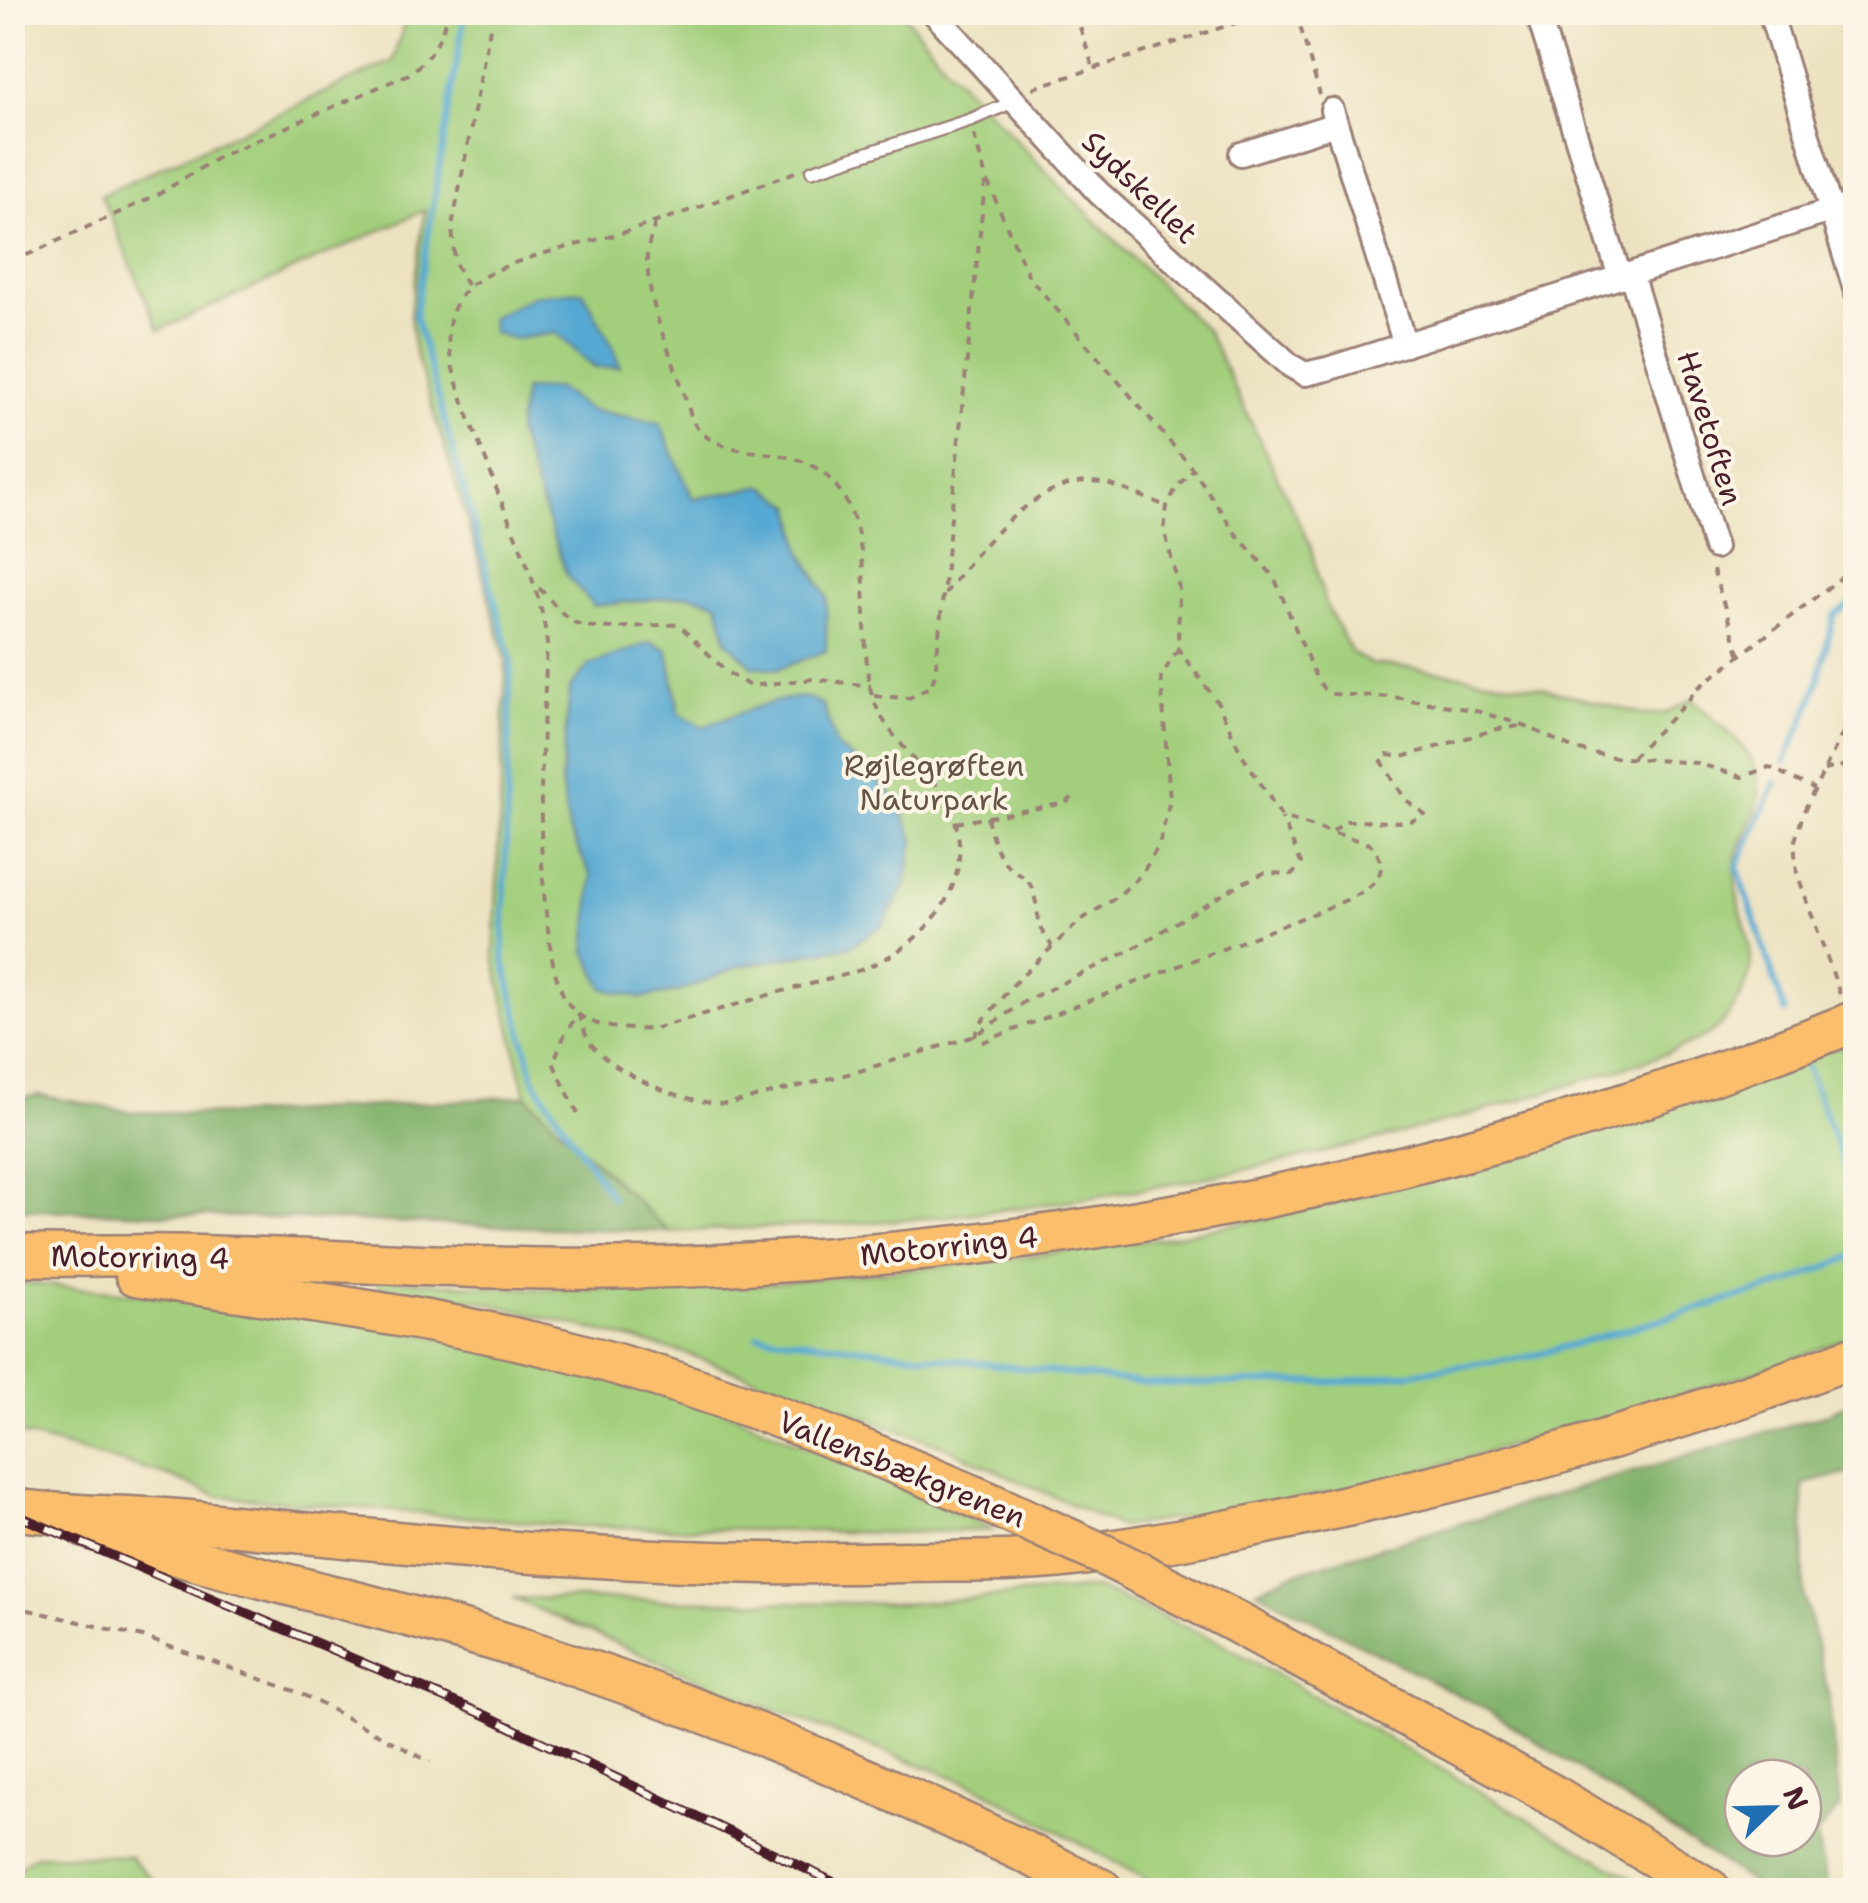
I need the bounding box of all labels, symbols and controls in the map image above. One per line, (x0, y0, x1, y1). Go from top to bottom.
street label: Sydskellet (1073, 121, 1207, 253)
street label: Havetoften (1667, 346, 1753, 510)
park label: Røjlegrøften Naturpark (844, 745, 1024, 820)
street label: Motorring 4 (858, 1216, 1040, 1276)
street label: Motorring 4 (50, 1235, 230, 1279)
street label: Vallensbækgrenen (772, 1401, 1032, 1537)
north arrow (1723, 1758, 1823, 1858)
text: N (1774, 1781, 1818, 1816)

